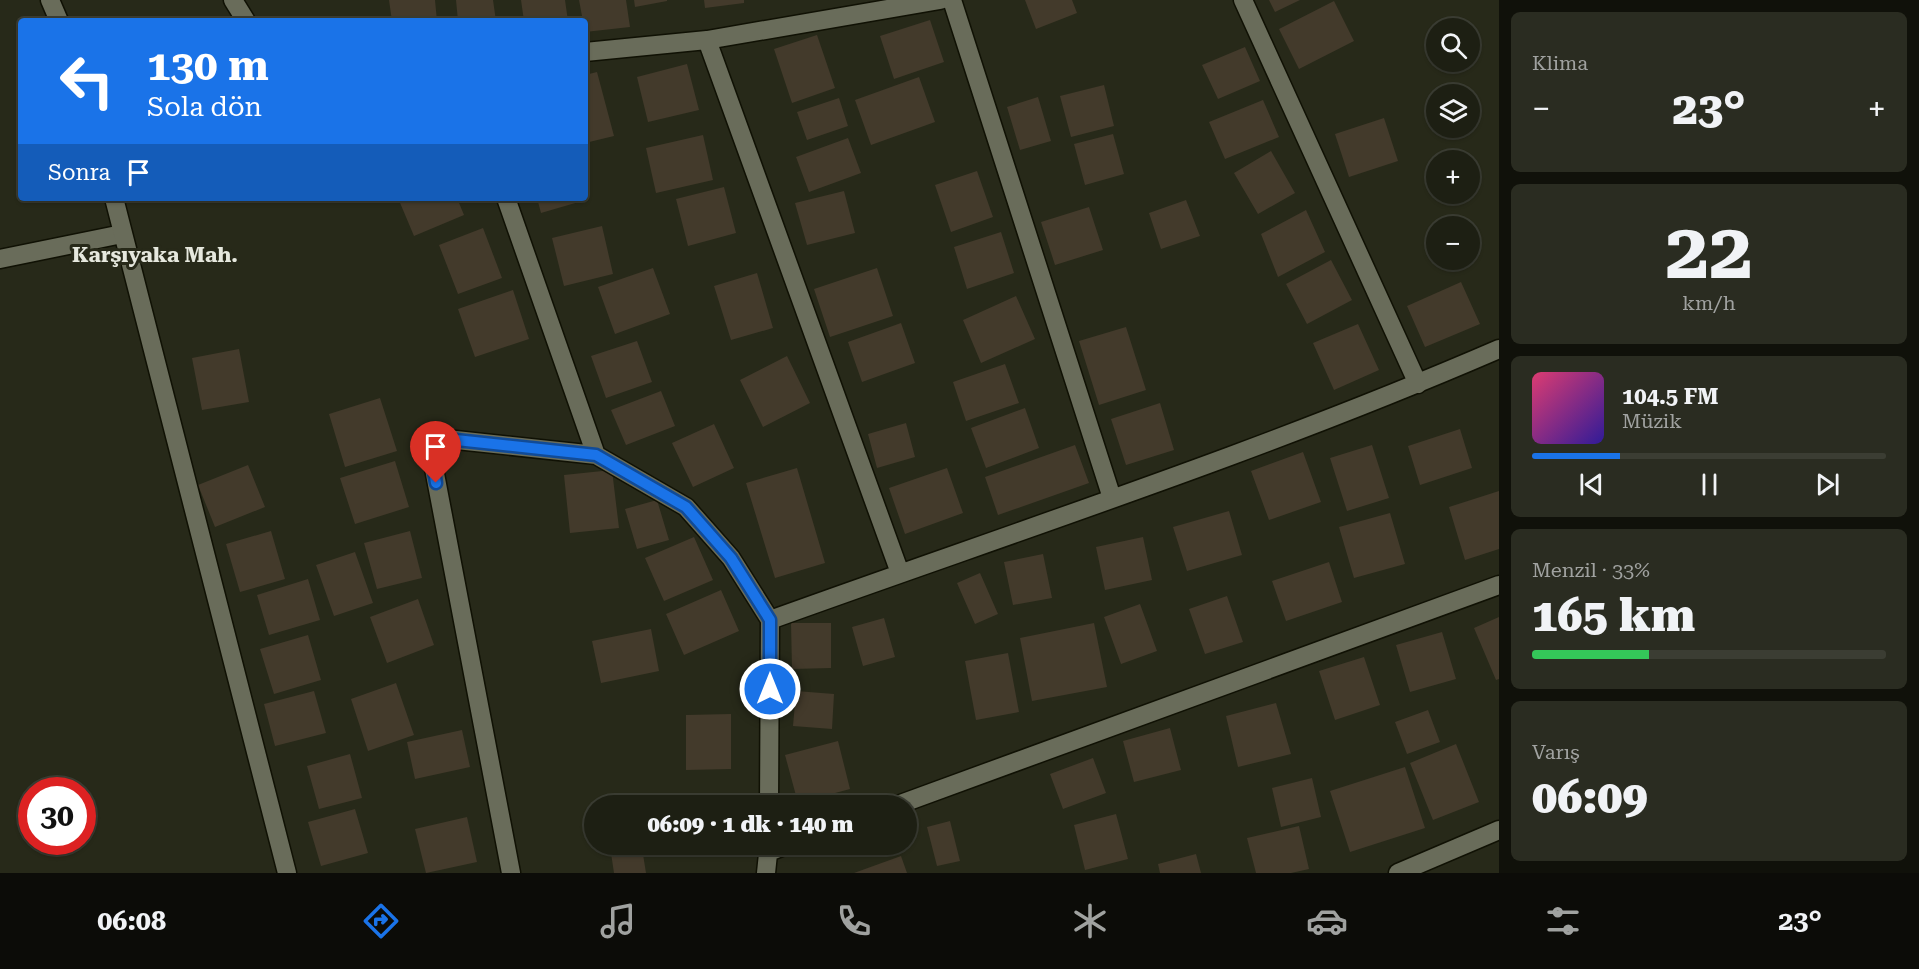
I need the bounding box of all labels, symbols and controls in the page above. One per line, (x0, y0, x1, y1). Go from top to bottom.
map controls (1426, 18, 1480, 270)
button: search (1426, 18, 1480, 72)
text: 130 m (147, 41, 269, 90)
icon: left (48, 42, 126, 120)
text: Klima (1532, 51, 1588, 75)
text: 23° (1673, 82, 1746, 135)
button: layers (1426, 84, 1480, 138)
text: − (1532, 89, 1550, 128)
text: + (1868, 89, 1886, 128)
text: Sola dön (147, 91, 262, 123)
button: + (1426, 150, 1480, 204)
icon: arrive (122, 156, 155, 189)
text: Sonra (48, 160, 110, 185)
text: 22 (1665, 206, 1753, 297)
button: − (1426, 216, 1480, 270)
district label: Karşıyaka Mah. (72, 243, 238, 267)
text: km/h (1682, 291, 1736, 315)
text: 104.5 FM (1622, 384, 1719, 409)
text: Müzik (1622, 409, 1682, 433)
pin (410, 421, 461, 483)
icon: arrive (419, 430, 452, 463)
icon: previous (1575, 468, 1608, 501)
icon: pause (1693, 468, 1726, 501)
icon: next (1811, 468, 1844, 501)
text: Menzil · 33% (1532, 558, 1650, 582)
text: 165 km (1532, 589, 1695, 642)
position arrow (738, 657, 802, 721)
text: Varış (1532, 740, 1580, 764)
text: 06:09 (1532, 771, 1648, 824)
speed limit sign: 30 (18, 777, 96, 855)
text: 06:09 · 1 dk · 140 m (648, 812, 853, 837)
icon: directions (360, 900, 402, 942)
icon: music (597, 900, 639, 942)
icon: phone (833, 900, 875, 942)
icon: climate (1069, 900, 1111, 942)
icon: car (1306, 900, 1348, 942)
icon: filters (1542, 900, 1584, 942)
text: 06:08 (97, 905, 166, 937)
text: 23° (1778, 905, 1822, 937)

